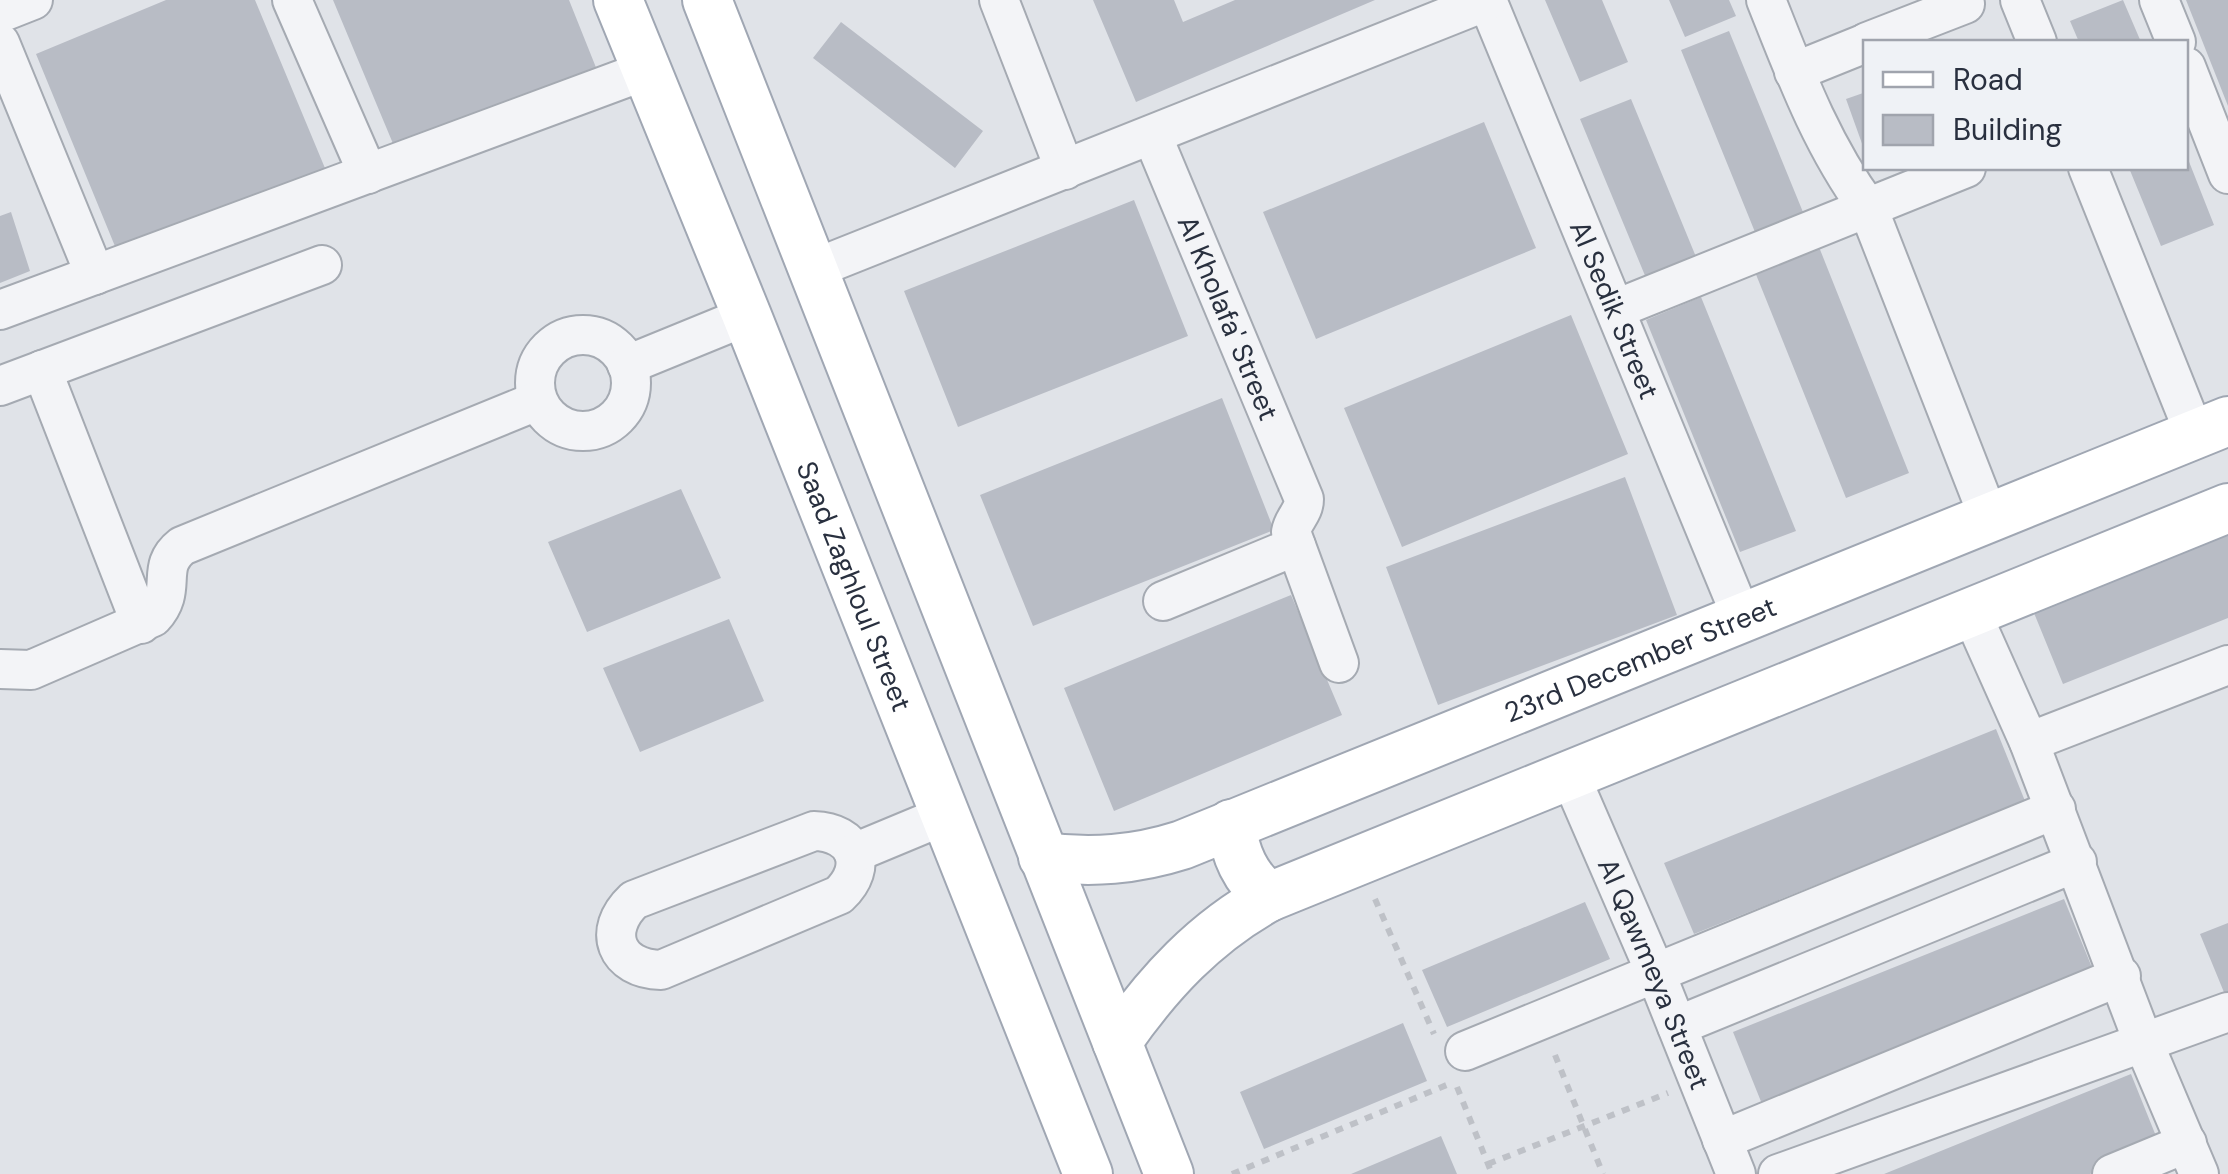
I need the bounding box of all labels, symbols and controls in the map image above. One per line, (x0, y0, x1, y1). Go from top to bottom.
legend (1863, 40, 2188, 170)
text: Road (1953, 60, 2023, 99)
text: Building (1953, 110, 2062, 149)
street label: Al Kholafa' Street (1169, 210, 1287, 426)
street label: Al Sedik Street (1561, 215, 1668, 405)
street label: Saad Zaghloul Street (788, 456, 920, 717)
street label: 23rd December Street (1499, 588, 1782, 731)
street label: Al Qawmeya Street (1589, 852, 1718, 1095)

